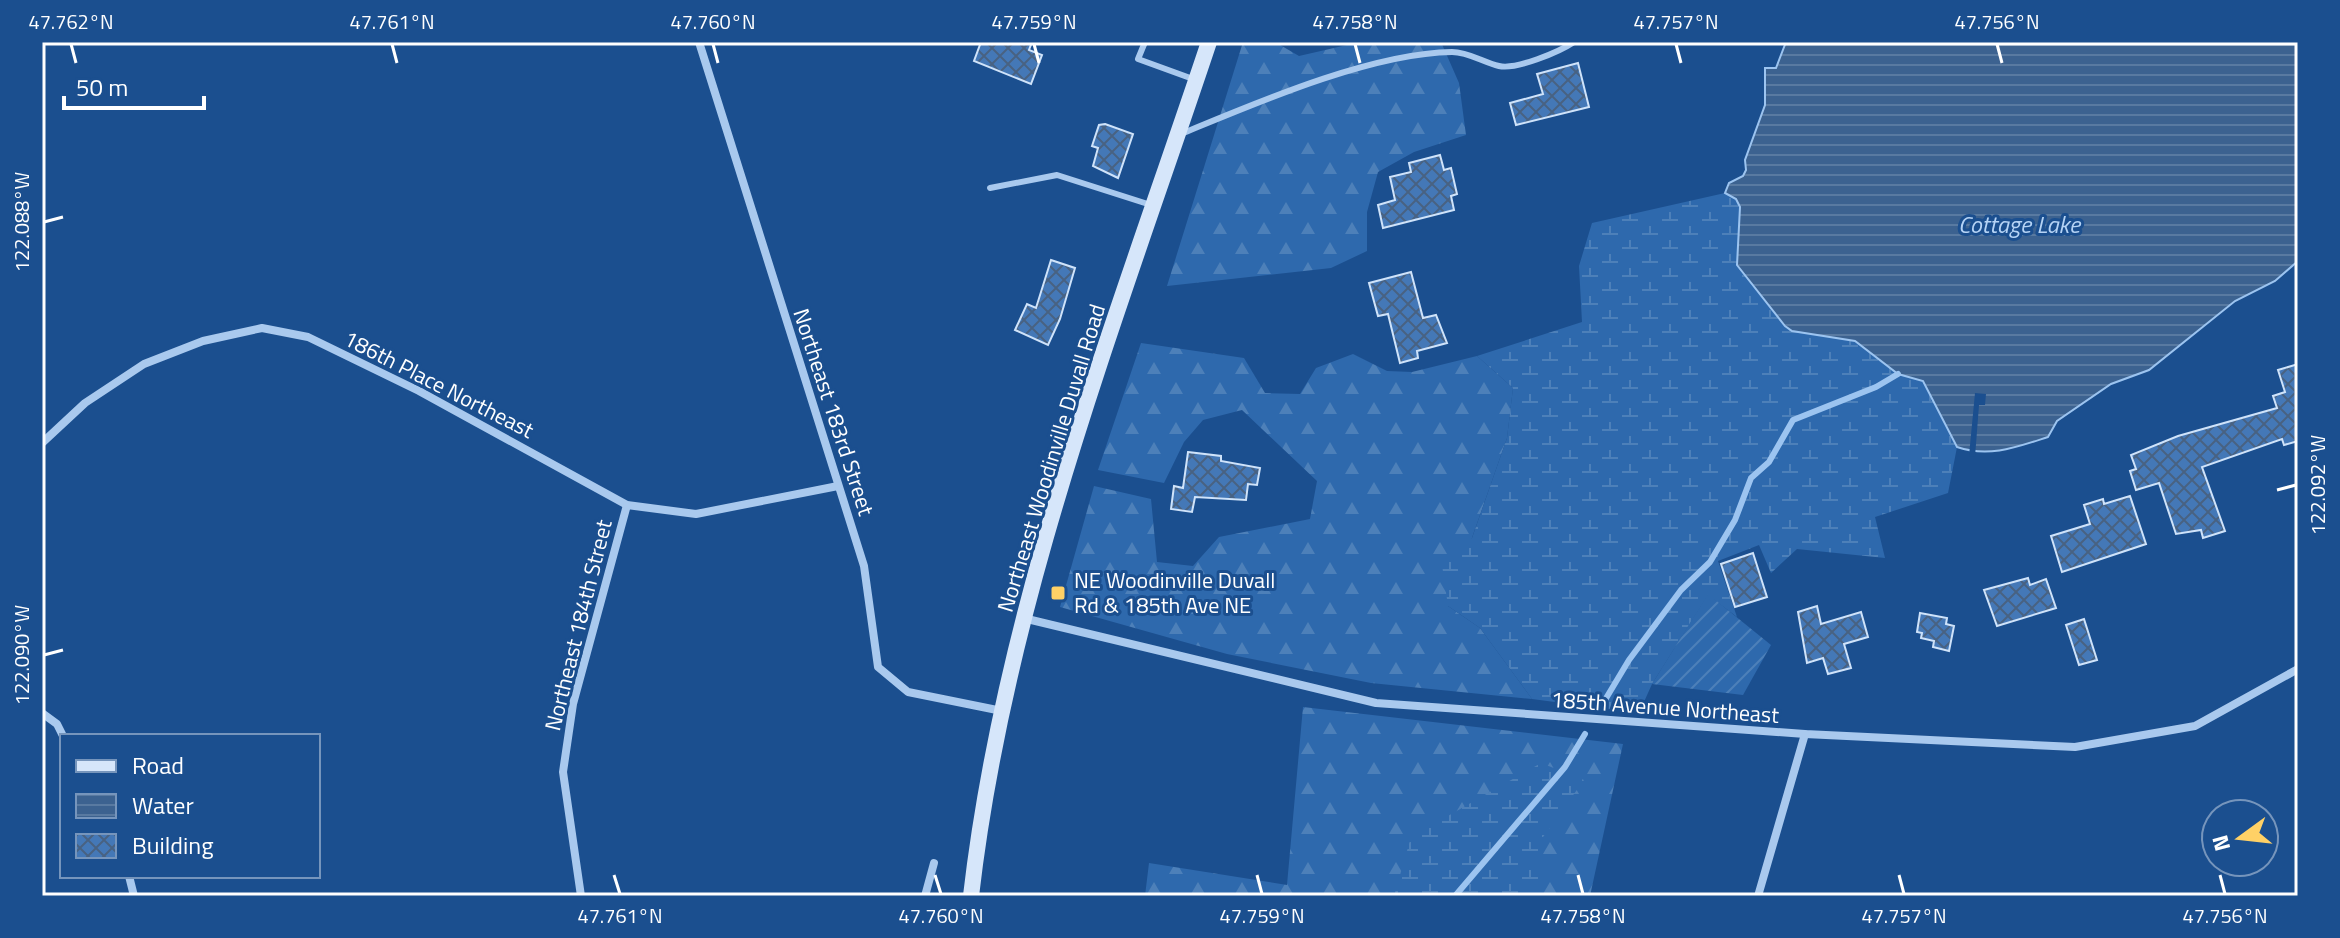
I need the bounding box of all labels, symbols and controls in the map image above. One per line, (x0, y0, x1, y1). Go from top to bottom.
text: 47.762°N (28, 6, 114, 37)
text: 47.761°N (349, 6, 435, 37)
text: 47.760°N (670, 6, 756, 37)
text: 47.759°N (991, 6, 1077, 37)
text: 47.758°N (1312, 6, 1398, 37)
text: 47.757°N (1633, 6, 1719, 37)
text: 47.756°N (1954, 6, 2040, 37)
scale bar (64, 60, 204, 110)
text: 50 m (76, 69, 128, 105)
text: 122.088°W (6, 172, 37, 272)
water label: Cottage Lake (1958, 206, 2082, 242)
street label: Northeast Woodinville Duvall Road (988, 300, 1114, 616)
street label: Northeast 183rd Street (784, 304, 884, 520)
street label: 186th Place Northeast (338, 321, 540, 447)
text: 122.092°W (2302, 435, 2333, 535)
street label: Northeast 184th Street (535, 516, 621, 734)
place label: NE Woodinville Duvall Rd & 185th Ave NE (1074, 563, 1275, 622)
marker: NE Woodinville Duvall Rd & 185th Ave NE (1049, 584, 1067, 602)
text: 122.090°W (6, 605, 37, 705)
street label: 185th Avenue Northeast (1550, 682, 1780, 732)
legend (60, 734, 320, 878)
text: Road (132, 747, 184, 783)
text: Water (132, 787, 194, 823)
north arrow (2200, 798, 2280, 878)
text: Building (132, 827, 214, 863)
text: N (2202, 831, 2239, 855)
text: 47.761°N (577, 900, 663, 931)
text: 47.760°N (898, 900, 984, 931)
text: 47.759°N (1219, 900, 1305, 931)
text: 47.758°N (1540, 900, 1626, 931)
text: 47.757°N (1861, 900, 1947, 931)
text: 47.756°N (2182, 900, 2268, 931)

